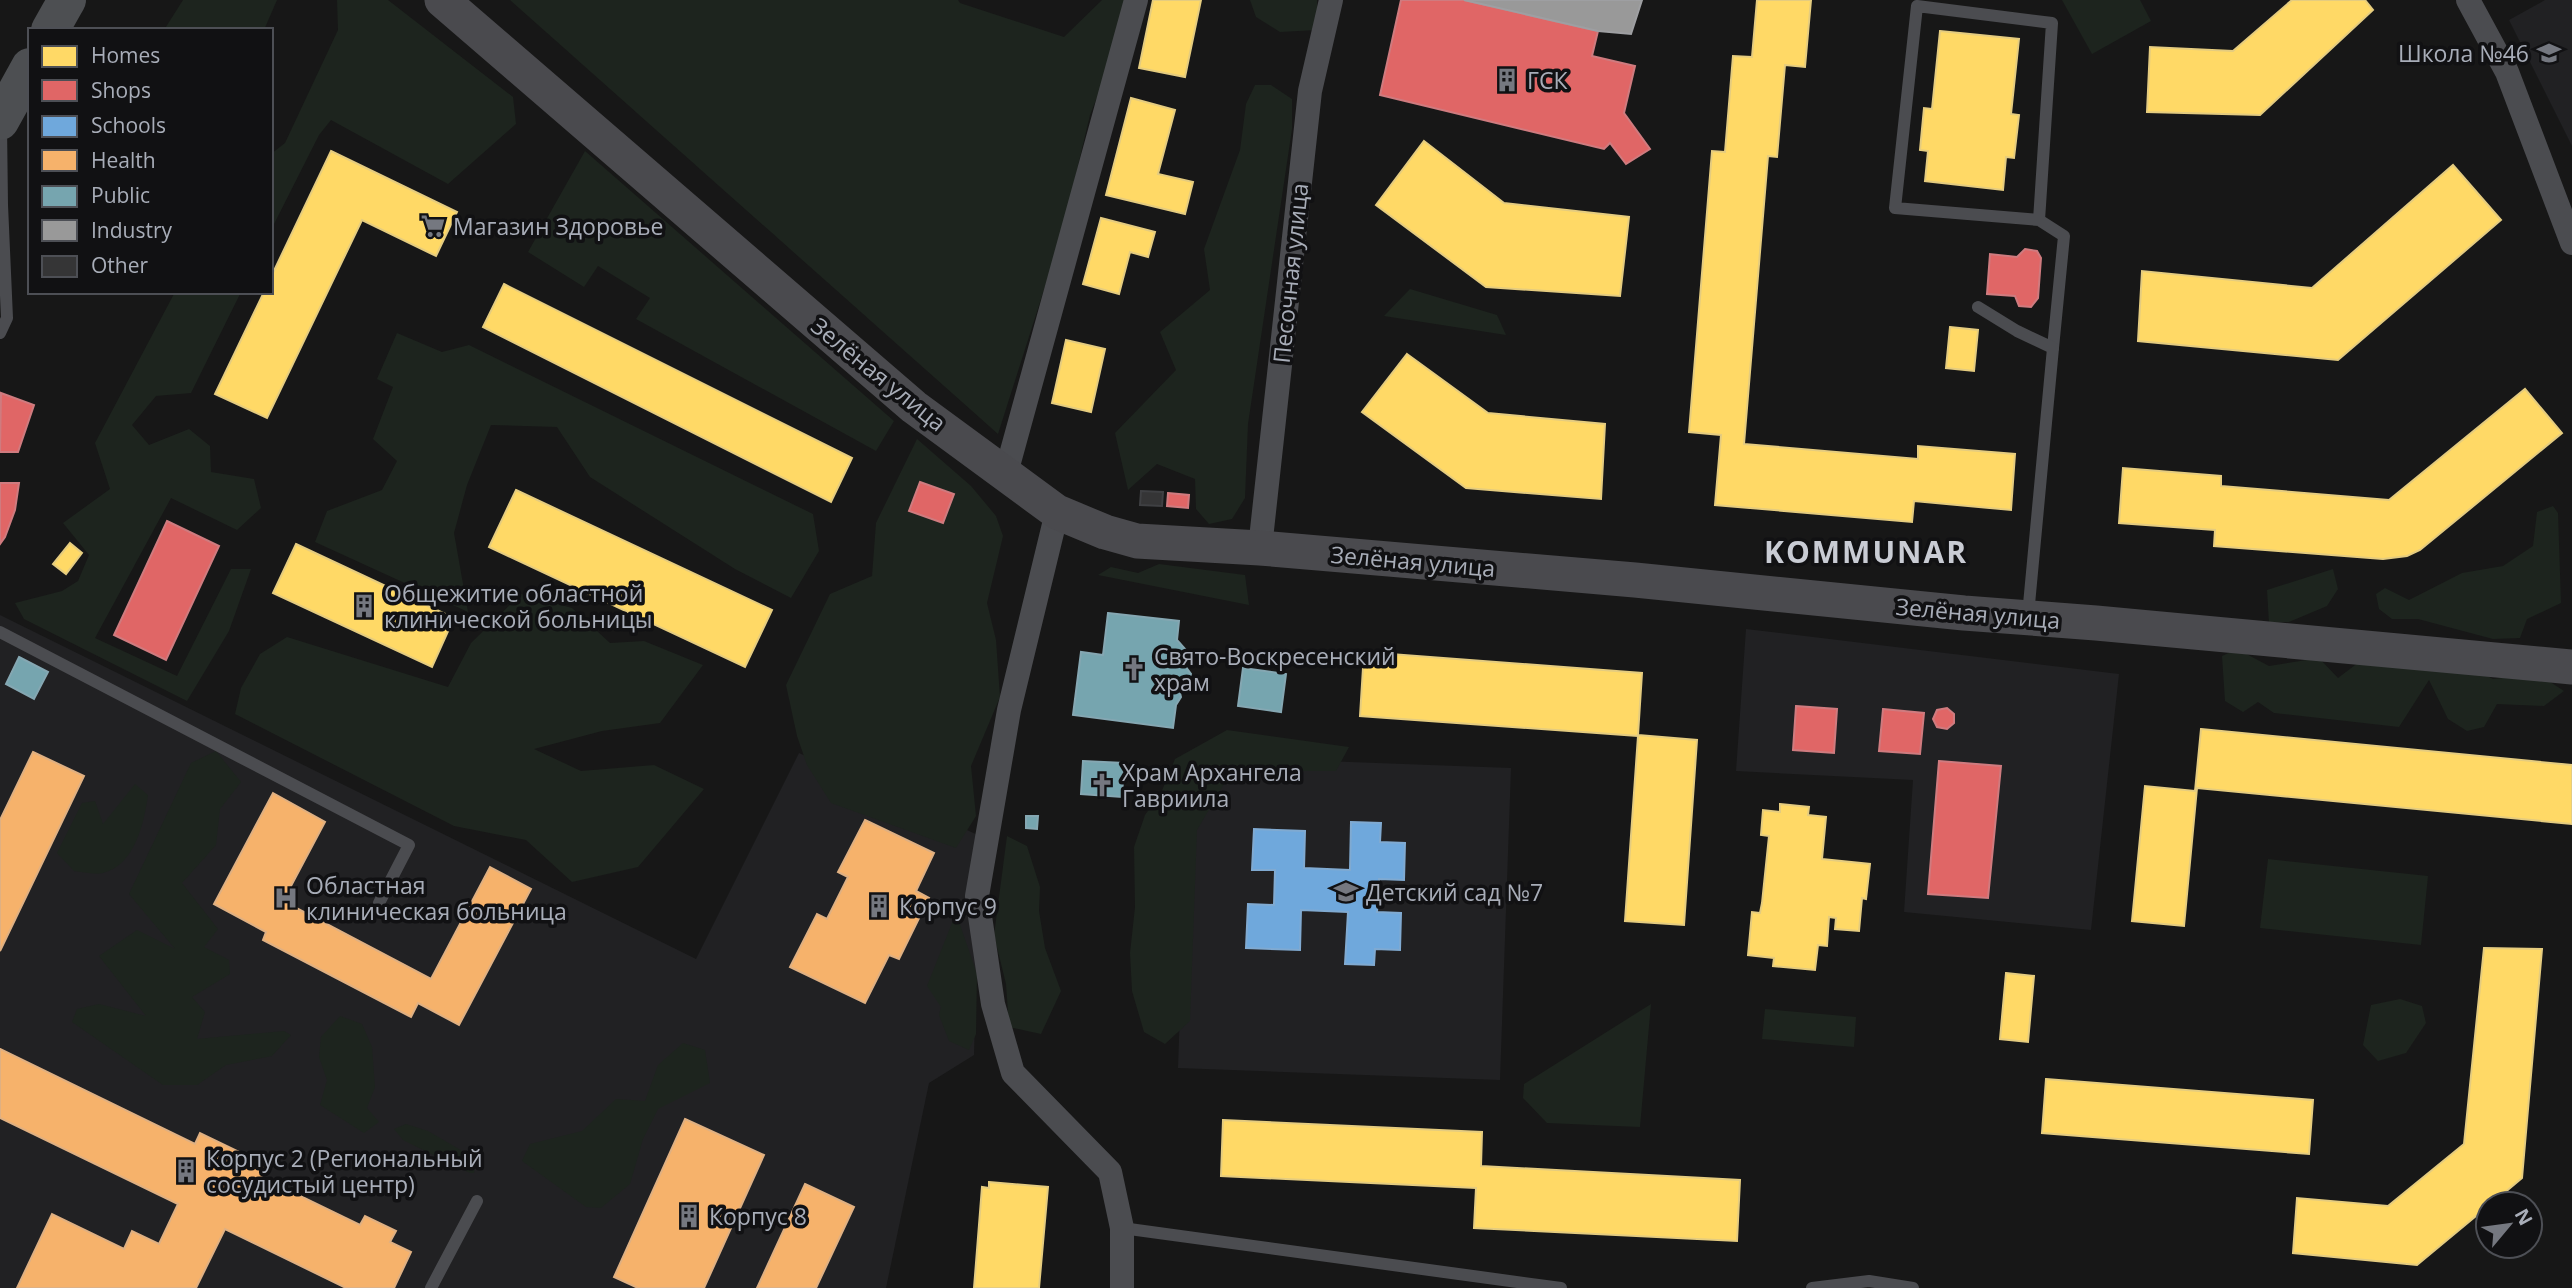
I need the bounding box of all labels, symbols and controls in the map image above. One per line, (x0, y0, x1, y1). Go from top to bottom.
legend (28, 28, 273, 294)
place label: Школа №46 (2398, 37, 2529, 69)
school or university icon: Школа №46 (2535, 39, 2563, 67)
text: Homes (91, 41, 160, 69)
place label: ГСК (1527, 64, 1568, 96)
building icon: ГСК (1493, 66, 1521, 94)
text: Shops (91, 76, 151, 104)
text: Schools (91, 111, 166, 139)
text: Health (91, 146, 156, 174)
text: Public (91, 181, 150, 209)
street label: Песочная улица (1265, 181, 1315, 365)
place label: Магазин Здоровье (453, 210, 664, 242)
supermarket icon: Магазин Здоровье (419, 212, 447, 240)
text: Industry (91, 216, 173, 244)
text: Other (91, 251, 148, 279)
street label: Зелёная улица (805, 310, 953, 438)
district label: KOMMUNAR (1764, 531, 1968, 572)
street label: Зелёная улица (1329, 538, 1497, 584)
place label: Общежитие областной клинической больницы (384, 577, 653, 635)
street label: Зелёная улица (1894, 590, 2062, 636)
building icon: Общежитие областной клинической больницы (350, 592, 378, 620)
place label: Свято-Воскресенский храм (1154, 640, 1396, 698)
church icon: Свято-Воскресенский храм (1120, 655, 1148, 683)
place label: Храм Архангела Гавриила (1122, 756, 1302, 814)
church icon: Храм Архангела Гавриила (1088, 771, 1116, 799)
place label: Областная клиническая больница (306, 869, 567, 927)
place label: Детский сад №7 (1366, 876, 1543, 908)
school or university icon: Детский сад №7 (1332, 878, 1360, 906)
hospital icon: Областная клиническая больница (272, 884, 300, 912)
place label: Корпус 9 (899, 890, 997, 922)
building icon: Корпус 9 (865, 892, 893, 920)
place label: Корпус 2 (Региональный сосудистый центр) (206, 1142, 483, 1200)
building icon: Корпус 2 (Региональный сосудистый центр) (172, 1157, 200, 1185)
north arrow (2474, 1190, 2544, 1260)
place label: Корпус 8 (709, 1200, 807, 1232)
building icon: Корпус 8 (675, 1202, 703, 1230)
text: N (2509, 1204, 2539, 1230)

